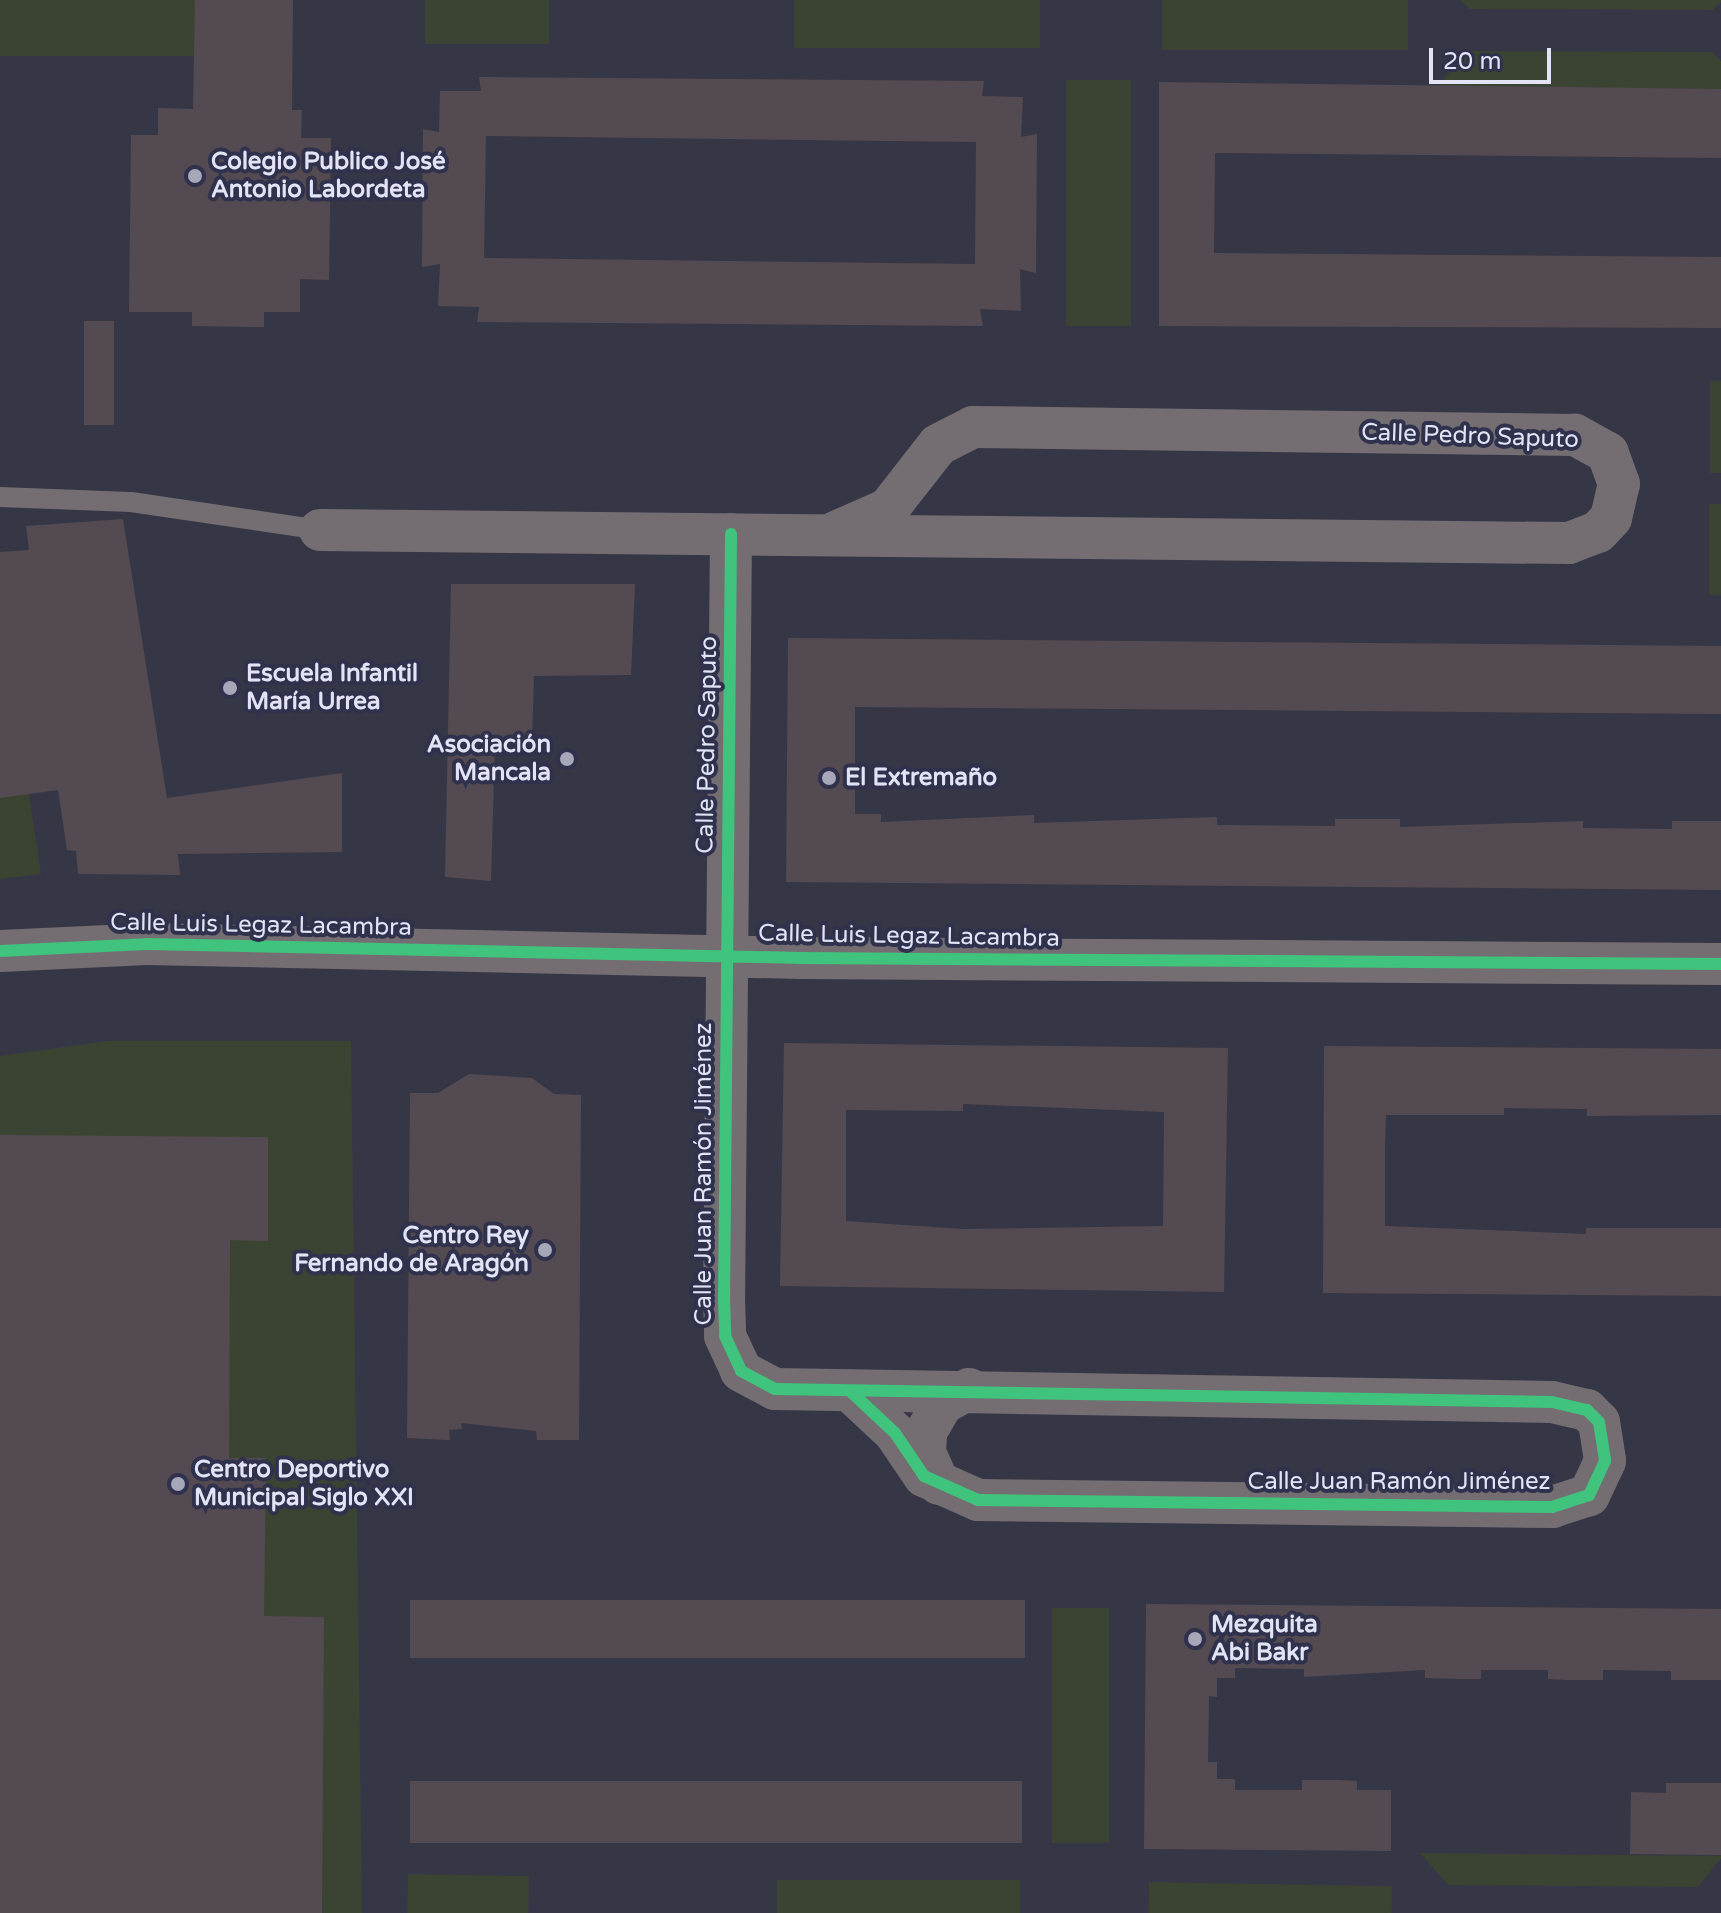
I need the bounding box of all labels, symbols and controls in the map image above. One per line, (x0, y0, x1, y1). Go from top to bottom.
scale bar (1433, 32, 1555, 82)
text: 20 m (1443, 47, 1501, 76)
place label: Colegio Publico José Antonio Labordeta (211, 148, 445, 204)
marker: Colegio Publico José Antonio Labordeta (186, 167, 204, 185)
street label: Calle Pedro Saputo (1361, 418, 1579, 454)
street label: Calle Pedro Saputo (691, 636, 723, 854)
place label: Escuela Infantil María Urrea (246, 660, 418, 716)
marker: Escuela Infantil María Urrea (221, 679, 239, 697)
place label: Asociación Mancala (427, 731, 551, 787)
marker: Asociación Mancala (558, 750, 576, 768)
place label: El Extremaño (845, 764, 997, 792)
marker: El Extremaño (820, 769, 838, 787)
street label: Calle Luis Legaz Lacambra (110, 908, 412, 942)
street label: Calle Luis Legaz Lacambra (758, 919, 1060, 953)
street label: Calle Juan Ramón Jiménez (690, 1022, 718, 1326)
place label: Centro Rey Fernando de Aragón (294, 1222, 529, 1278)
marker: Centro Rey Fernando de Aragón (536, 1241, 554, 1259)
place label: Centro Deportivo Municipal Siglo XXI (194, 1456, 414, 1512)
street label: Calle Juan Ramón Jiménez (1247, 1468, 1551, 1496)
marker: Centro Deportivo Municipal Siglo XXI (169, 1475, 187, 1493)
place label: Mezquita Abi Bakr (1211, 1611, 1318, 1667)
marker: Mezquita Abi Bakr (1186, 1630, 1204, 1648)

